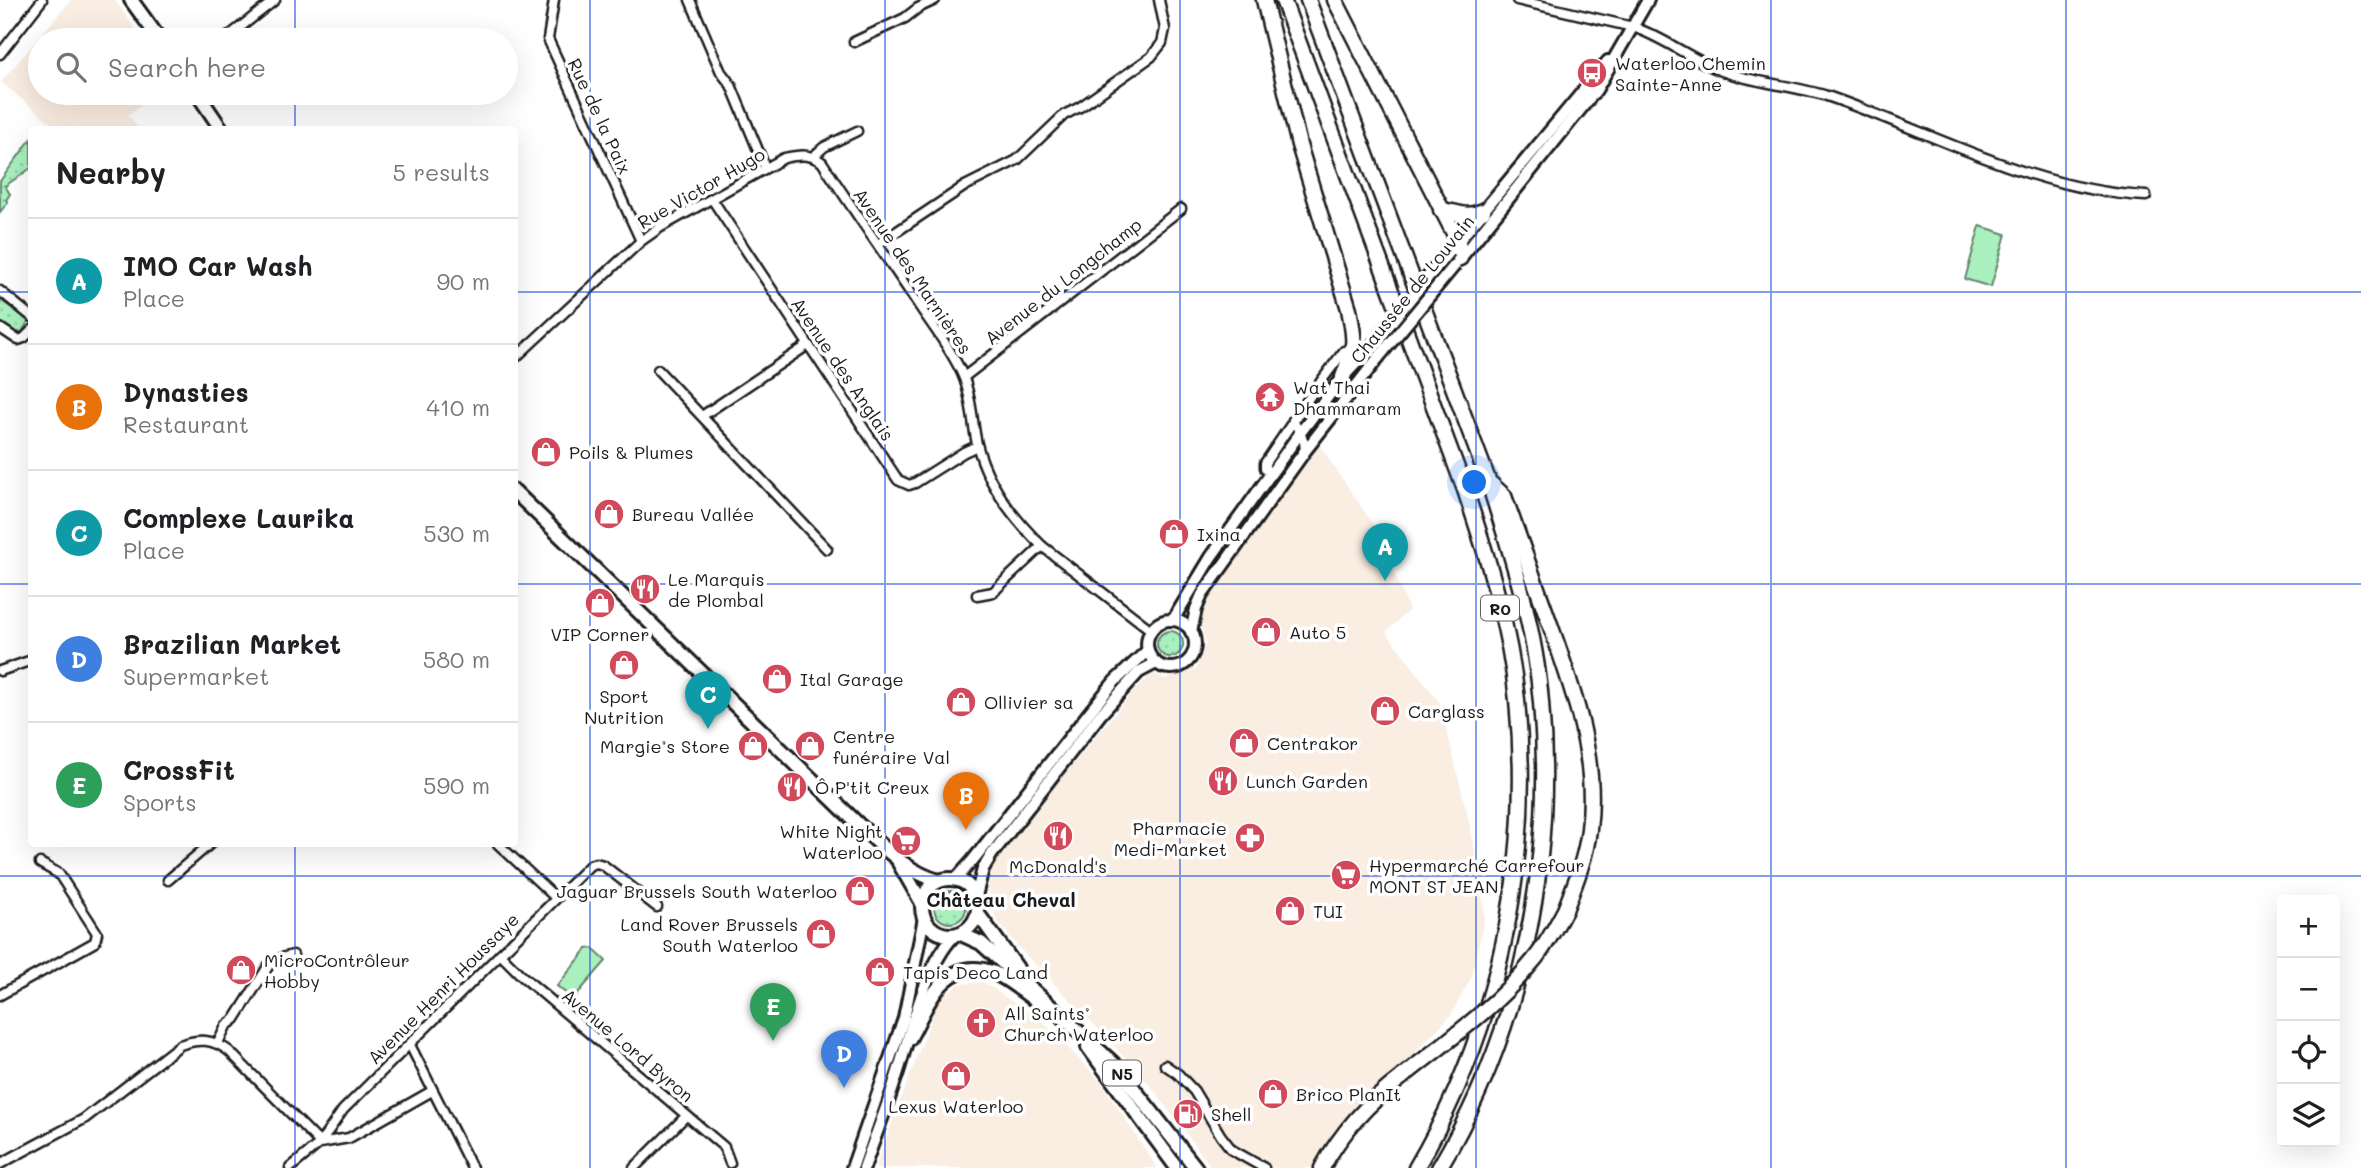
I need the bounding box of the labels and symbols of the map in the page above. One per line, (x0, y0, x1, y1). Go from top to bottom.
place label: Waterloo Chemin Sainte-Anne (1615, 51, 1766, 96)
street label: Rue de la Paix (563, 54, 637, 178)
bus stop icon: Waterloo Chemin Sainte-Anne (1575, 56, 1609, 90)
street label: Rue Victor Hugo (633, 142, 769, 234)
street label: Avenue des Marnières (848, 183, 978, 359)
street label: Chaussée de Louvain (1345, 210, 1479, 368)
street label: Avenue du Longchamp (980, 212, 1146, 350)
street label: Avenue des Anglais (786, 293, 900, 445)
place label: Wat Thai Dhammaram (1293, 375, 1401, 420)
temple icon: Wat Thai Dhammaram (1253, 380, 1287, 414)
shop icon: Poils & Plumes (529, 435, 563, 469)
place label: Poils & Plumes (569, 440, 694, 464)
your location (1457, 465, 1491, 499)
shop icon: Bureau Vallée (592, 497, 626, 531)
place label: Bureau Vallée (632, 502, 754, 526)
shop icon: Ixina (1157, 517, 1191, 551)
place label: Ixina (1197, 522, 1241, 546)
pin: A (1362, 523, 1408, 581)
place label: Le Marquis de Plombal (668, 567, 765, 612)
restaurant icon: Le Marquis de Plombal (628, 572, 662, 606)
shop icon: VIP Corner (583, 586, 617, 620)
road number: R0 (1481, 596, 1519, 621)
shop icon: Auto 5 (1249, 615, 1283, 649)
place label: Auto 5 (1289, 620, 1346, 644)
place label: VIP Corner (551, 622, 649, 646)
shop icon: Sport Nutrition (607, 648, 641, 682)
shop icon: Ital Garage (760, 662, 794, 696)
place label: Ital Garage (800, 667, 904, 691)
pin: C (685, 671, 731, 729)
place label: Sport Nutrition (584, 684, 664, 729)
shop icon: Ollivier sa (944, 685, 978, 719)
place label: Ollivier sa (984, 690, 1074, 714)
shop icon: Carglass (1368, 694, 1402, 728)
place label: Carglass (1408, 699, 1485, 723)
place label: Centre funéraire Val (833, 724, 950, 769)
shop icon: Centrakor (1227, 726, 1261, 760)
shop icon: Margie’s Store (736, 729, 770, 763)
shop icon: Centre funéraire Val (793, 729, 827, 763)
place label: Centrakor (1267, 731, 1358, 755)
place label: Margie’s Store (600, 734, 730, 758)
restaurant icon: Lunch Garden (1206, 764, 1240, 798)
place label: Lunch Garden (1246, 769, 1368, 793)
restaurant icon: Ô P'tit Creux (775, 770, 809, 804)
pin: B (943, 772, 989, 830)
place label: Ô P'tit Creux (815, 775, 929, 799)
place label: Pharmacie Medi-Market (1114, 816, 1227, 861)
place label: White Night Waterloo (779, 819, 883, 864)
restaurant icon: McDonald's (1041, 819, 1075, 853)
pharmacy icon: Pharmacie Medi-Market (1233, 821, 1267, 855)
supermarket icon: White Night Waterloo (889, 824, 923, 858)
place label: Hypermarché Carrefour MONT ST JEAN (1369, 853, 1585, 898)
place label: McDonald's (1009, 854, 1107, 878)
supermarket icon: Hypermarché Carrefour MONT ST JEAN (1329, 858, 1363, 892)
shop icon: Jaguar Brussels South Waterloo (843, 874, 877, 908)
place label: Jaguar Brussels South Waterloo (556, 879, 837, 903)
district label: Château Cheval (926, 887, 1076, 912)
shop icon: TUI (1273, 894, 1307, 928)
place label: TUI (1313, 899, 1343, 923)
street label: Avenue Henri Houssaye (362, 907, 524, 1069)
place label: Land Rover Brussels South Waterloo (621, 912, 798, 957)
shop icon: Land Rover Brussels South Waterloo (804, 917, 838, 951)
place label: MicroContrôleur Hobby (264, 948, 410, 993)
shop icon: MicroContrôleur Hobby (224, 953, 258, 987)
shop icon: Tapis Deco Land (863, 955, 897, 989)
place label: Tapis Deco Land (903, 960, 1048, 984)
street label: Avenue Lord Byron (557, 983, 699, 1107)
pin: E (750, 983, 796, 1041)
place label: All Saints’ Church Waterloo (1004, 1001, 1154, 1046)
church icon: All Saints’ Church Waterloo (964, 1006, 998, 1040)
pin: D (821, 1030, 867, 1088)
shop icon: Lexus Waterloo (939, 1059, 973, 1093)
road number: N5 (1103, 1060, 1141, 1086)
shop icon: Brico PlanIt (1256, 1077, 1290, 1111)
place label: Brico PlanIt (1296, 1082, 1401, 1106)
place label: Lexus Waterloo (888, 1094, 1024, 1118)
fuel station icon: Shell (1171, 1097, 1205, 1131)
place label: Shell (1211, 1102, 1251, 1126)

